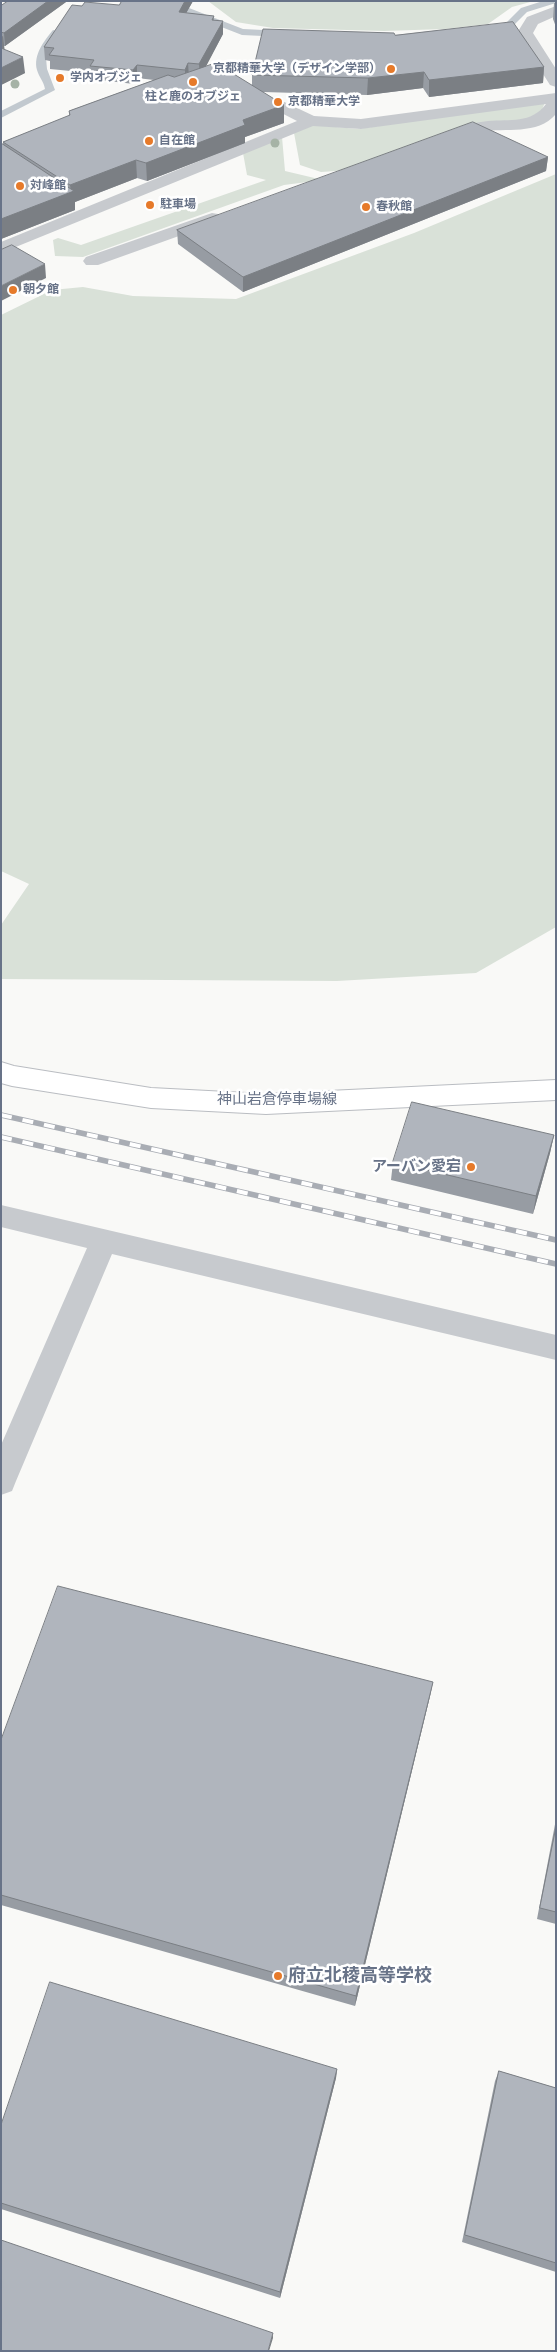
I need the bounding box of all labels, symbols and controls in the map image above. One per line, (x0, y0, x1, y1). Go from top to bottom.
place label: 京都精華大学（デザイン学部） (213, 62, 381, 76)
marker: 京都精華大学（デザイン学部） (385, 63, 397, 75)
place label: 学内オブジェ (70, 71, 142, 85)
marker: 学内オブジェ (54, 72, 66, 84)
marker: 柱と鹿のオブジェ (187, 76, 199, 88)
place label: 柱と鹿のオブジェ (145, 90, 241, 104)
place label: 京都精華大学 (288, 95, 360, 109)
marker: 京都精華大学 (272, 96, 284, 108)
place label: 自在館 (159, 134, 195, 148)
marker: 自在館 (143, 135, 155, 147)
place label: 対峰館 (30, 179, 66, 193)
marker: 対峰館 (14, 180, 26, 192)
place label: 駐車場 (160, 198, 196, 212)
marker: 駐車場 (144, 199, 156, 211)
place label: 春秋館 (376, 200, 412, 214)
marker: 春秋館 (360, 201, 372, 213)
place label: 朝夕館 (23, 283, 59, 297)
marker: 朝夕館 (7, 284, 19, 296)
street label: 神山岩倉停車場線 (217, 1091, 337, 1109)
place label: アーバン愛宕 (372, 1158, 461, 1176)
marker: アーバン愛宕 (465, 1161, 477, 1173)
place label: 府立北稜高等学校 (288, 1965, 432, 1987)
marker: 府立北稜高等学校 (272, 1970, 284, 1982)

